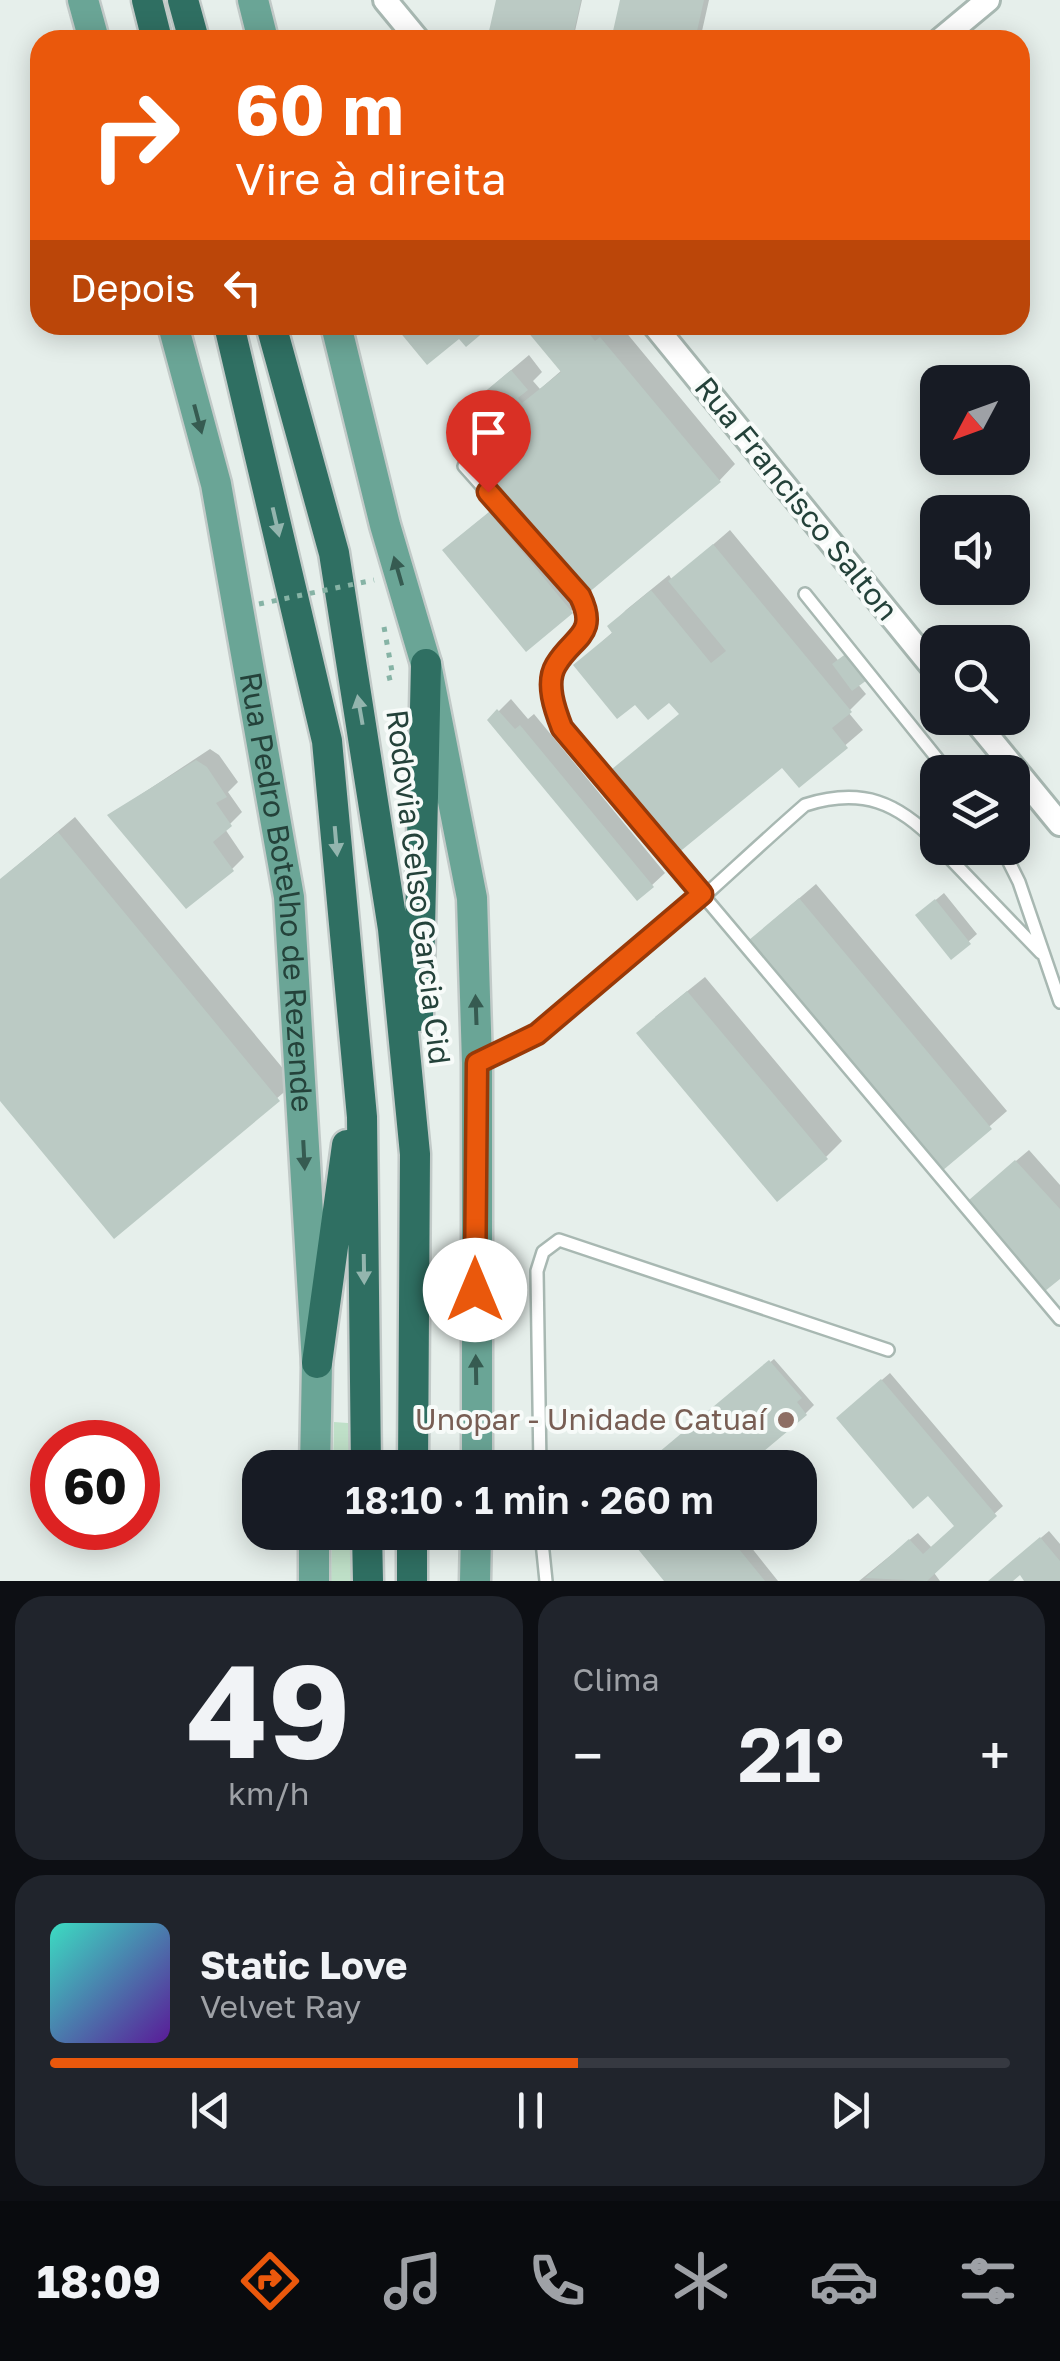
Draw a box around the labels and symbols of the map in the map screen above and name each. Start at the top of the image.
north arrow [920,365,1030,475]
street label: Rua Francisco Salton [688,369,906,627]
pin [446,390,531,493]
one-way arrow [191,404,207,435]
one-way arrow [269,507,284,538]
one-way arrow [390,555,405,585]
street label: Rua Pedro Botelho de Rezende [233,669,321,1113]
one-way arrow [352,694,367,725]
street label: Rodovia Celso Garcia Cid [379,707,459,1066]
one-way arrow [328,825,344,857]
one-way arrow [467,994,483,1026]
one-way arrow [297,1139,313,1171]
position arrow [423,1238,527,1342]
one-way arrow [356,1254,372,1286]
one-way arrow [468,1354,484,1386]
place label: Unopar - Unidade Catuaí [415,1401,768,1437]
marker: Unopar - Unidade Catuaí [775,1409,797,1431]
speed limit sign: 60 [30,1420,160,1550]

